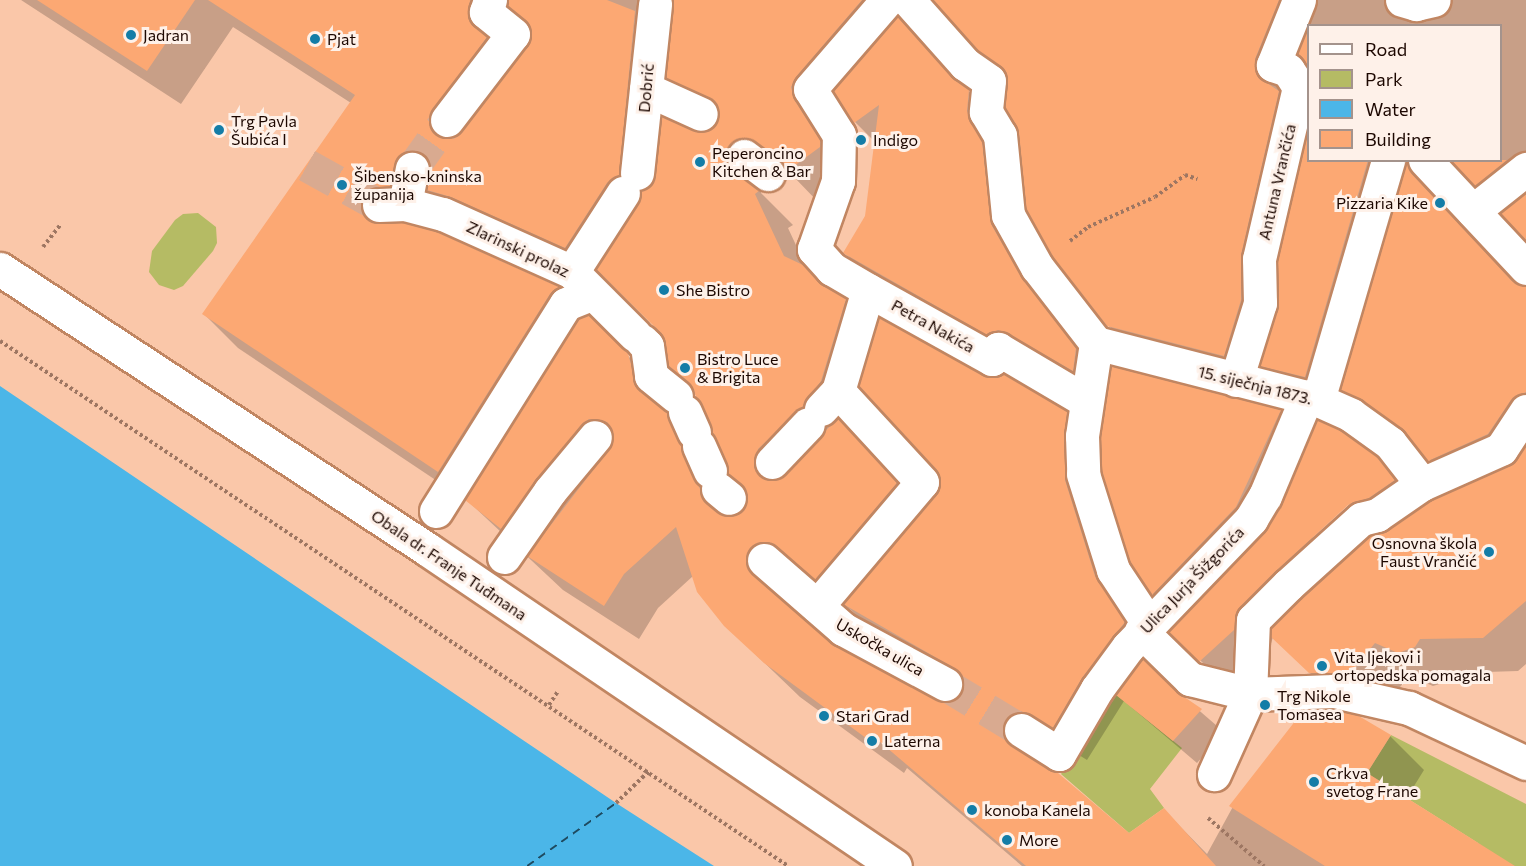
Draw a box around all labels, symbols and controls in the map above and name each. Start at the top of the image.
legend [1307,24,1502,162]
place label: Jadran [143,25,189,45]
marker: Jadran [124,28,138,42]
place label: Pjat [327,29,356,49]
marker: Pjat [308,32,322,46]
text: Road [1365,38,1407,60]
street label: Dobrić [634,63,658,113]
text: Park [1365,68,1403,90]
text: Water [1365,98,1416,120]
place label: Trg Pavla Šubića I [231,111,297,149]
street label: Antuna Vrančića [1254,122,1300,242]
marker: Trg Pavla Šubića I [212,123,226,137]
text: Building [1365,128,1431,150]
place label: Indigo [873,130,918,150]
marker: Indigo [854,133,868,147]
place label: Peperoncino Kitchen & Bar [712,143,811,181]
marker: Peperoncino Kitchen & Bar [693,155,707,169]
place label: Šibensko-kninska županija [354,166,482,204]
marker: Šibensko-kninska županija [335,178,349,192]
place label: Pizzaria Kike [1336,193,1428,213]
marker: Pizzaria Kike [1433,196,1447,210]
street label: Zlarinski prolaz [463,217,573,281]
place label: She Bistro [676,280,750,300]
marker: She Bistro [657,283,671,297]
street label: Petra Nakića [888,295,978,357]
place label: Bistro Luce & Brigita [697,349,778,387]
marker: Bistro Luce & Brigita [678,361,692,375]
street label: 15. siječnja 1873. [1196,362,1314,408]
street label: Obala dr. Franje Tuđmana [368,506,530,624]
street label: Ulica Jurja Šižgorića [1136,523,1248,637]
place label: Osnovna škola Faust Vrančić [1372,533,1477,571]
marker: Osnovna škola Faust Vrančić [1482,545,1496,559]
street label: Uskočka ulica [833,614,927,680]
place label: Vita ljekovi i ortopedska pomagala [1334,647,1491,685]
marker: Vita ljekovi i ortopedska pomagala [1315,659,1329,673]
place label: Trg Nikole Tomasea [1277,686,1351,724]
marker: Trg Nikole Tomasea [1258,698,1272,712]
place label: Stari Grad [836,706,909,726]
marker: Stari Grad [817,709,831,723]
place label: Laterna [884,731,940,751]
marker: Laterna [865,734,879,748]
place label: Crkva svetog Frane [1326,763,1418,801]
marker: Crkva svetog Frane [1307,775,1321,789]
place label: konoba Kanela [984,800,1091,820]
marker: konoba Kanela [965,803,979,817]
place label: More [1019,830,1058,850]
marker: More [1000,833,1014,847]

